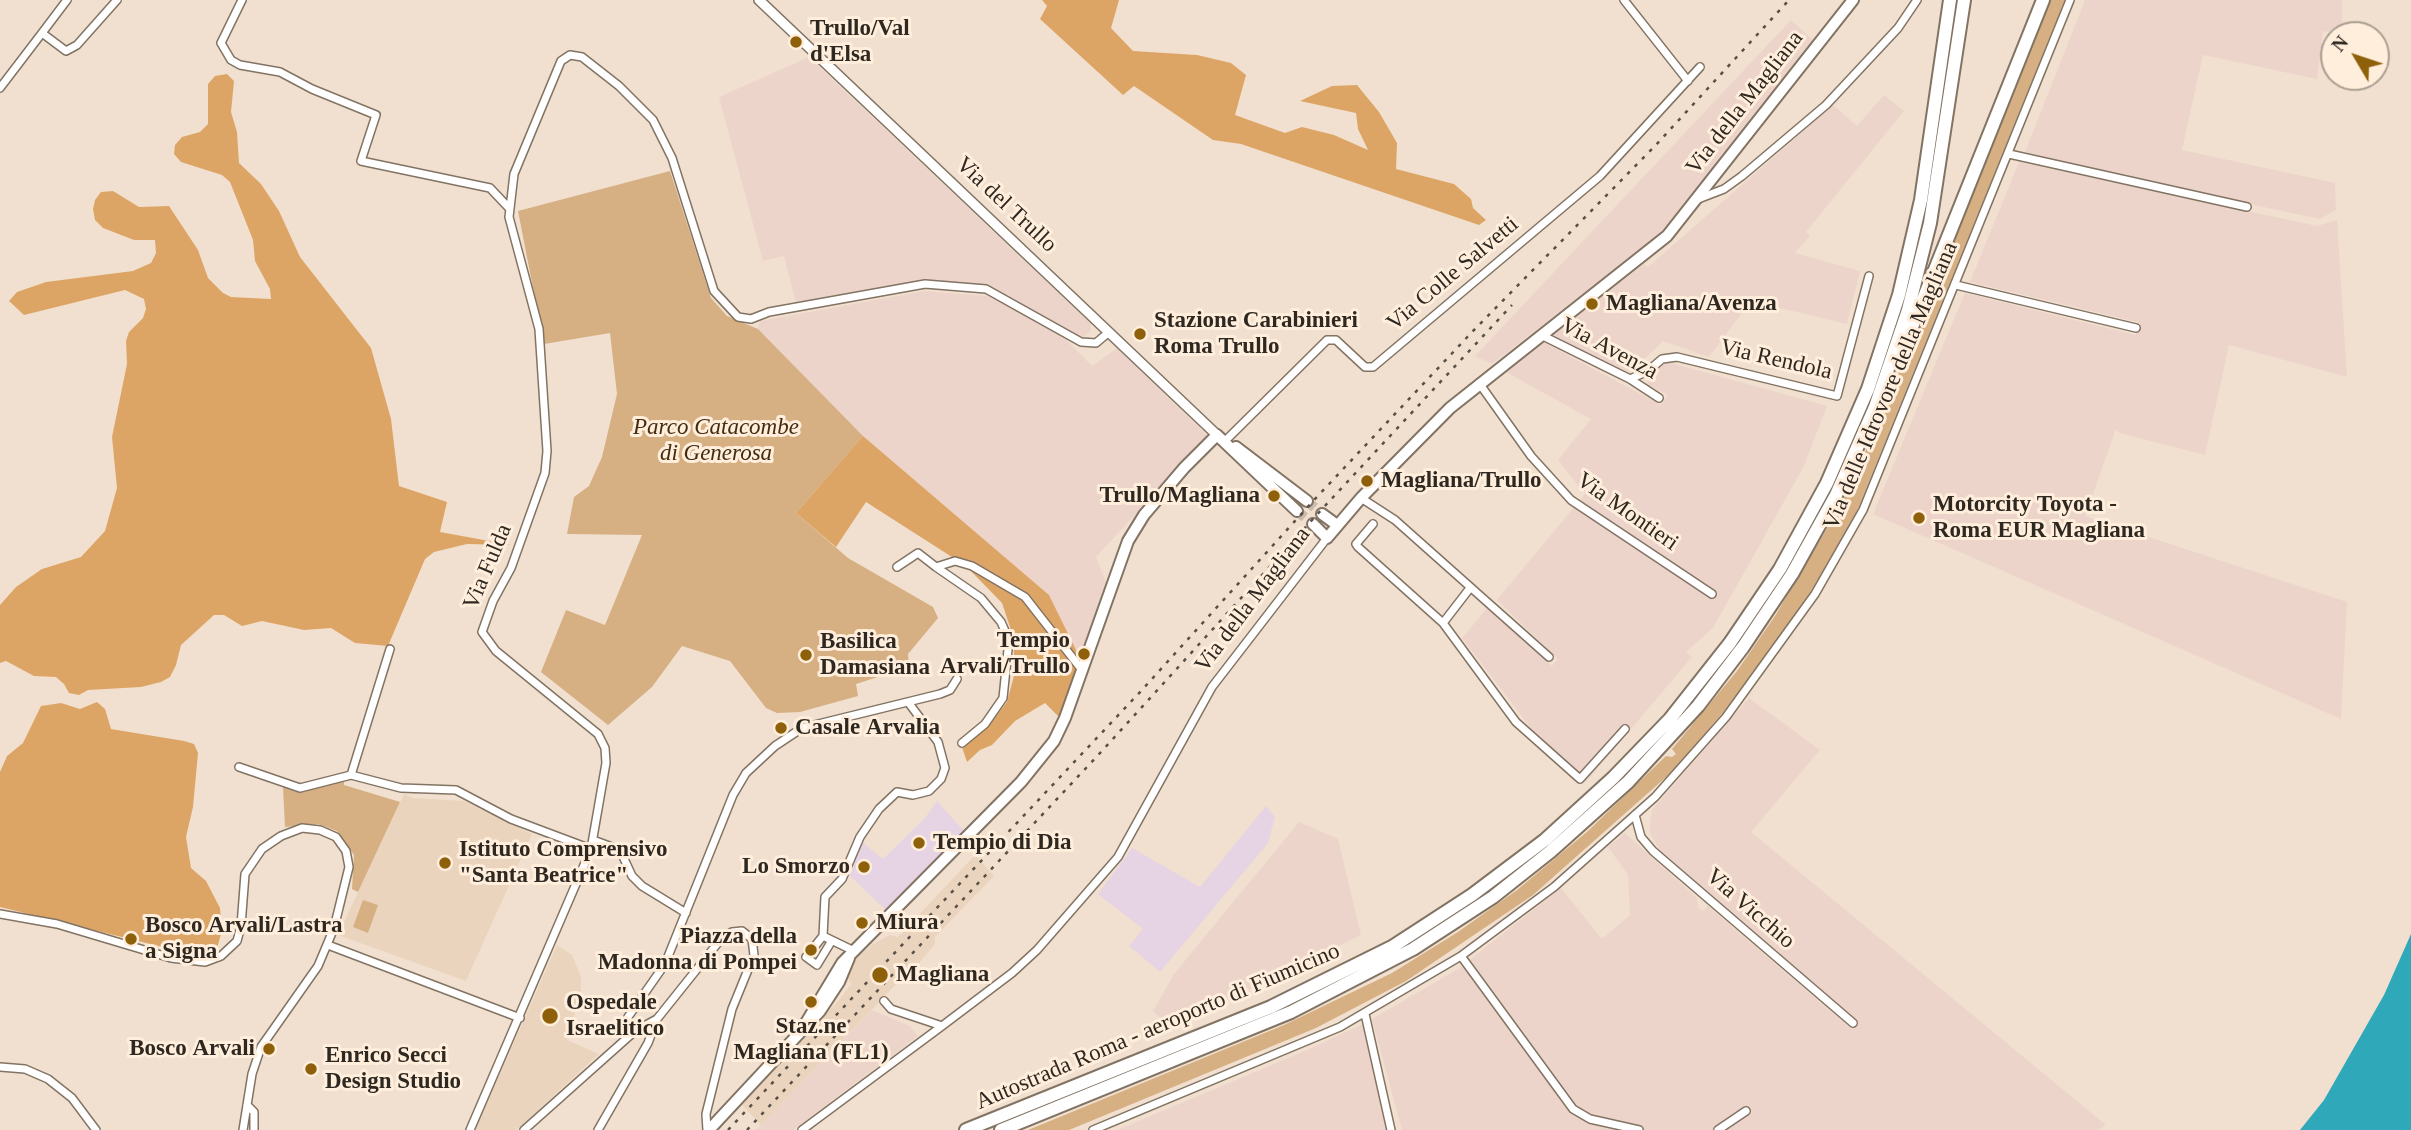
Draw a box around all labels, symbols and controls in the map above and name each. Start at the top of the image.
place label: Trullo/Val d'Elsa [810,15,910,69]
north arrow [2320,21,2390,91]
street label: Via della Magliana [1680,26,1810,180]
text: N [2327,32,2352,56]
marker: Trullo/Val d'Elsa [788,34,804,50]
street label: Via del Trullo [950,151,1062,259]
street label: Via Colle Salvetti [1382,211,1524,337]
street label: Via delle Idrovore della Magliana [1818,238,1964,534]
place label: Magliana/Avenza [1606,290,1777,318]
marker: Magliana/Avenza [1584,296,1600,312]
place label: Stazione Carabinieri Roma Trullo [1154,307,1358,361]
street label: Via Avenza [1556,312,1662,386]
marker: Stazione Carabinieri Roma Trullo [1132,326,1148,342]
street label: Via Rendola [1717,334,1835,386]
park label: Parco Catacombe di Generosa [633,414,799,468]
place label: Magliana/Trullo [1381,467,1542,495]
street label: Via Montieri [1571,467,1683,557]
marker: Magliana/Trullo [1359,473,1375,489]
place label: Trullo/Magliana [1099,482,1260,510]
marker: Trullo/Magliana [1266,488,1282,504]
place label: Motorcity Toyota - Roma EUR Magliana [1933,491,2145,545]
marker: Motorcity Toyota - Roma EUR Magliana [1911,510,1927,526]
street label: Via Fulda [458,520,518,614]
street label: Via della Magliana [1189,522,1317,678]
place label: Tempio Arvali/Trullo [940,627,1070,681]
place label: Basilica Damasiana [820,628,930,682]
marker: Tempio Arvali/Trullo [1076,646,1092,662]
marker: Basilica Damasiana [798,647,814,663]
place label: Casale Arvalia [795,714,940,742]
marker: Casale Arvalia [773,720,789,736]
place label: Tempio di Dia [933,829,1071,857]
marker: Tempio di Dia [911,835,927,851]
place label: Istituto Comprensivo "Santa Beatrice" [459,836,668,890]
place label: Lo Smorzo [742,853,850,881]
marker: Istituto Comprensivo "Santa Beatrice" [437,855,453,871]
marker: Lo Smorzo [856,859,872,875]
street label: Via Vicchio [1700,863,1800,955]
place label: Miura [876,909,939,937]
place label: Bosco Arvali/Lastra a Signa [145,912,342,966]
marker: Miura [854,915,870,931]
place label: Piazza della Madonna di Pompei [598,923,797,977]
marker: Bosco Arvali/Lastra a Signa [123,931,139,947]
street label: Autostrada Roma - aeroporto di Fiumicino [972,938,1344,1116]
marker: Piazza della Madonna di Pompei [803,942,819,958]
place label: Magliana [896,961,989,989]
marker: Magliana [870,965,890,985]
place label: Ospedale Israelitico [566,989,664,1043]
marker: Staz.ne Magliana (FL1) [803,994,819,1010]
marker: Ospedale Israelitico [540,1006,560,1026]
place label: Staz.ne Magliana (FL1) [733,1013,889,1067]
place label: Bosco Arvali [129,1035,255,1063]
marker: Bosco Arvali [261,1041,277,1057]
place label: Enrico Secci Design Studio [325,1042,461,1096]
marker: Enrico Secci Design Studio [303,1061,319,1077]

